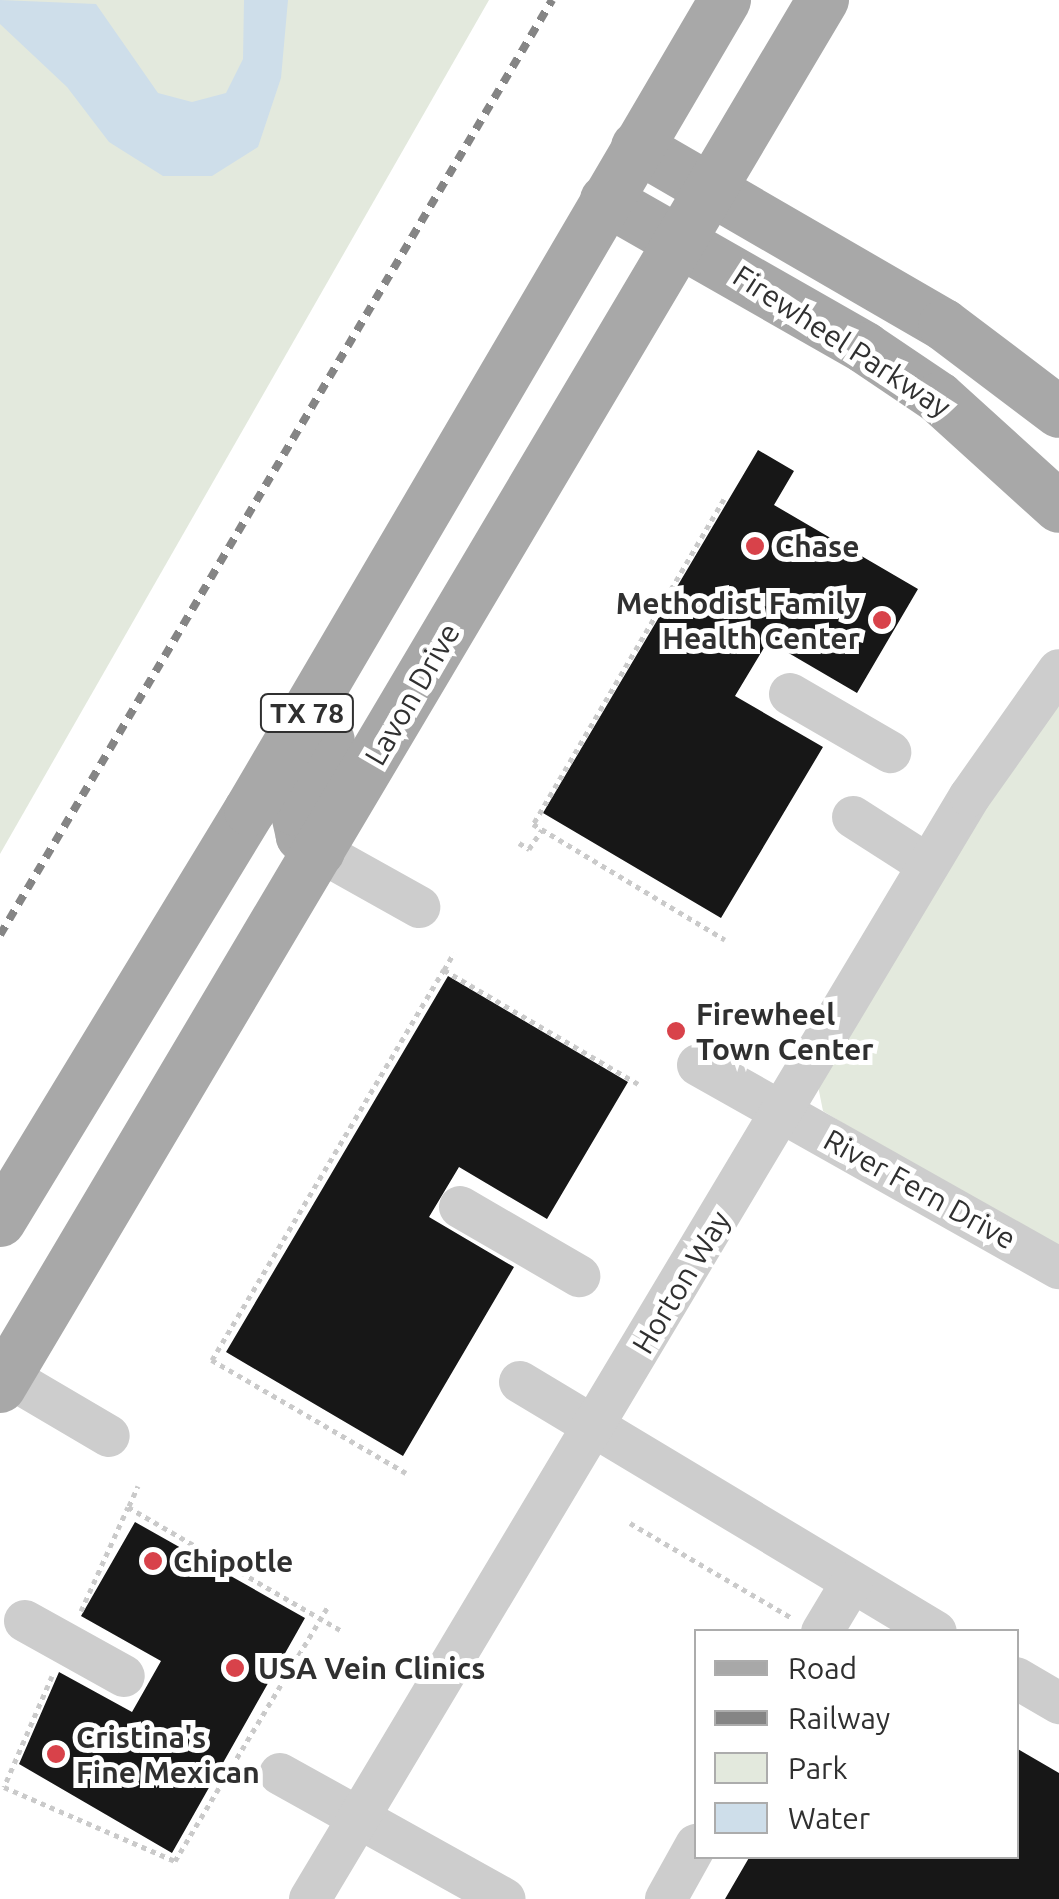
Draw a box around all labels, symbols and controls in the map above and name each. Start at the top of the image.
street label: Firewheel Parkway [727,257,957,425]
place label: Chase [775,528,859,564]
marker: Chase [744,535,766,557]
place label: Methodist Family Health Center [616,585,860,656]
marker: Methodist Family Health Center [869,607,895,633]
street label: Lavon Drive [357,617,467,771]
road number: TX 78 [260,690,354,736]
place label: Firewheel Town Center [696,996,874,1066]
marker: Firewheel Town Center [665,1020,687,1042]
street label: River Fern Drive [818,1121,1022,1257]
street label: Horton Way [624,1204,738,1360]
place label: Chipotle [173,1543,293,1579]
marker: Chipotle [142,1550,164,1572]
legend [694,1629,1019,1859]
place label: USA Vein Clinics [258,1650,485,1686]
text: Road [788,1651,857,1685]
marker: USA Vein Clinics [222,1655,248,1681]
text: Railway [788,1701,890,1735]
place label: Cristina's Fine Mexican [76,1719,260,1790]
marker: Cristina's Fine Mexican [45,1743,67,1765]
text: Park [788,1751,848,1785]
text: Water [788,1801,870,1835]

